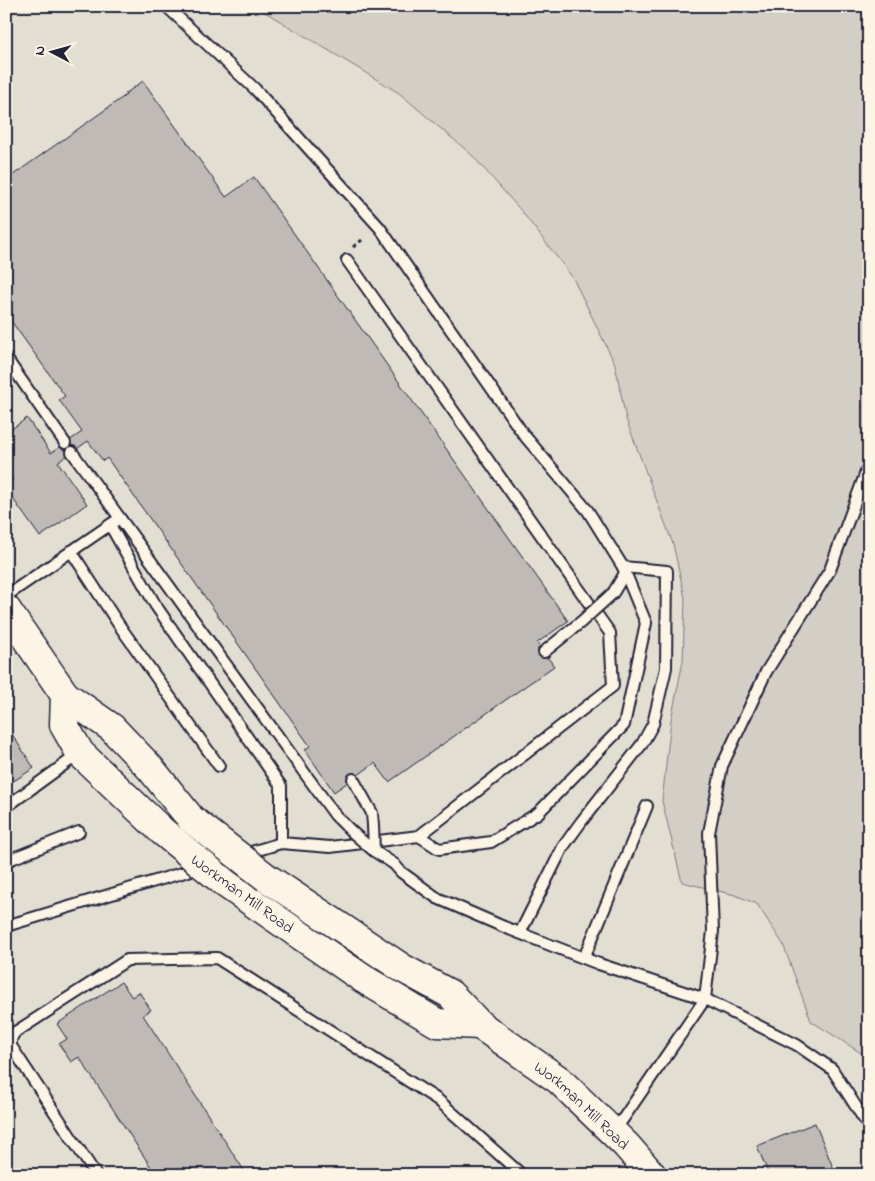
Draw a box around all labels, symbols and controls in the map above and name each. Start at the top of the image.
north arrow [28,28,78,78]
text: N [30,45,51,57]
street label: Workman Mill Road [185,849,298,940]
street label: Workman Mill Road [528,1056,634,1156]

